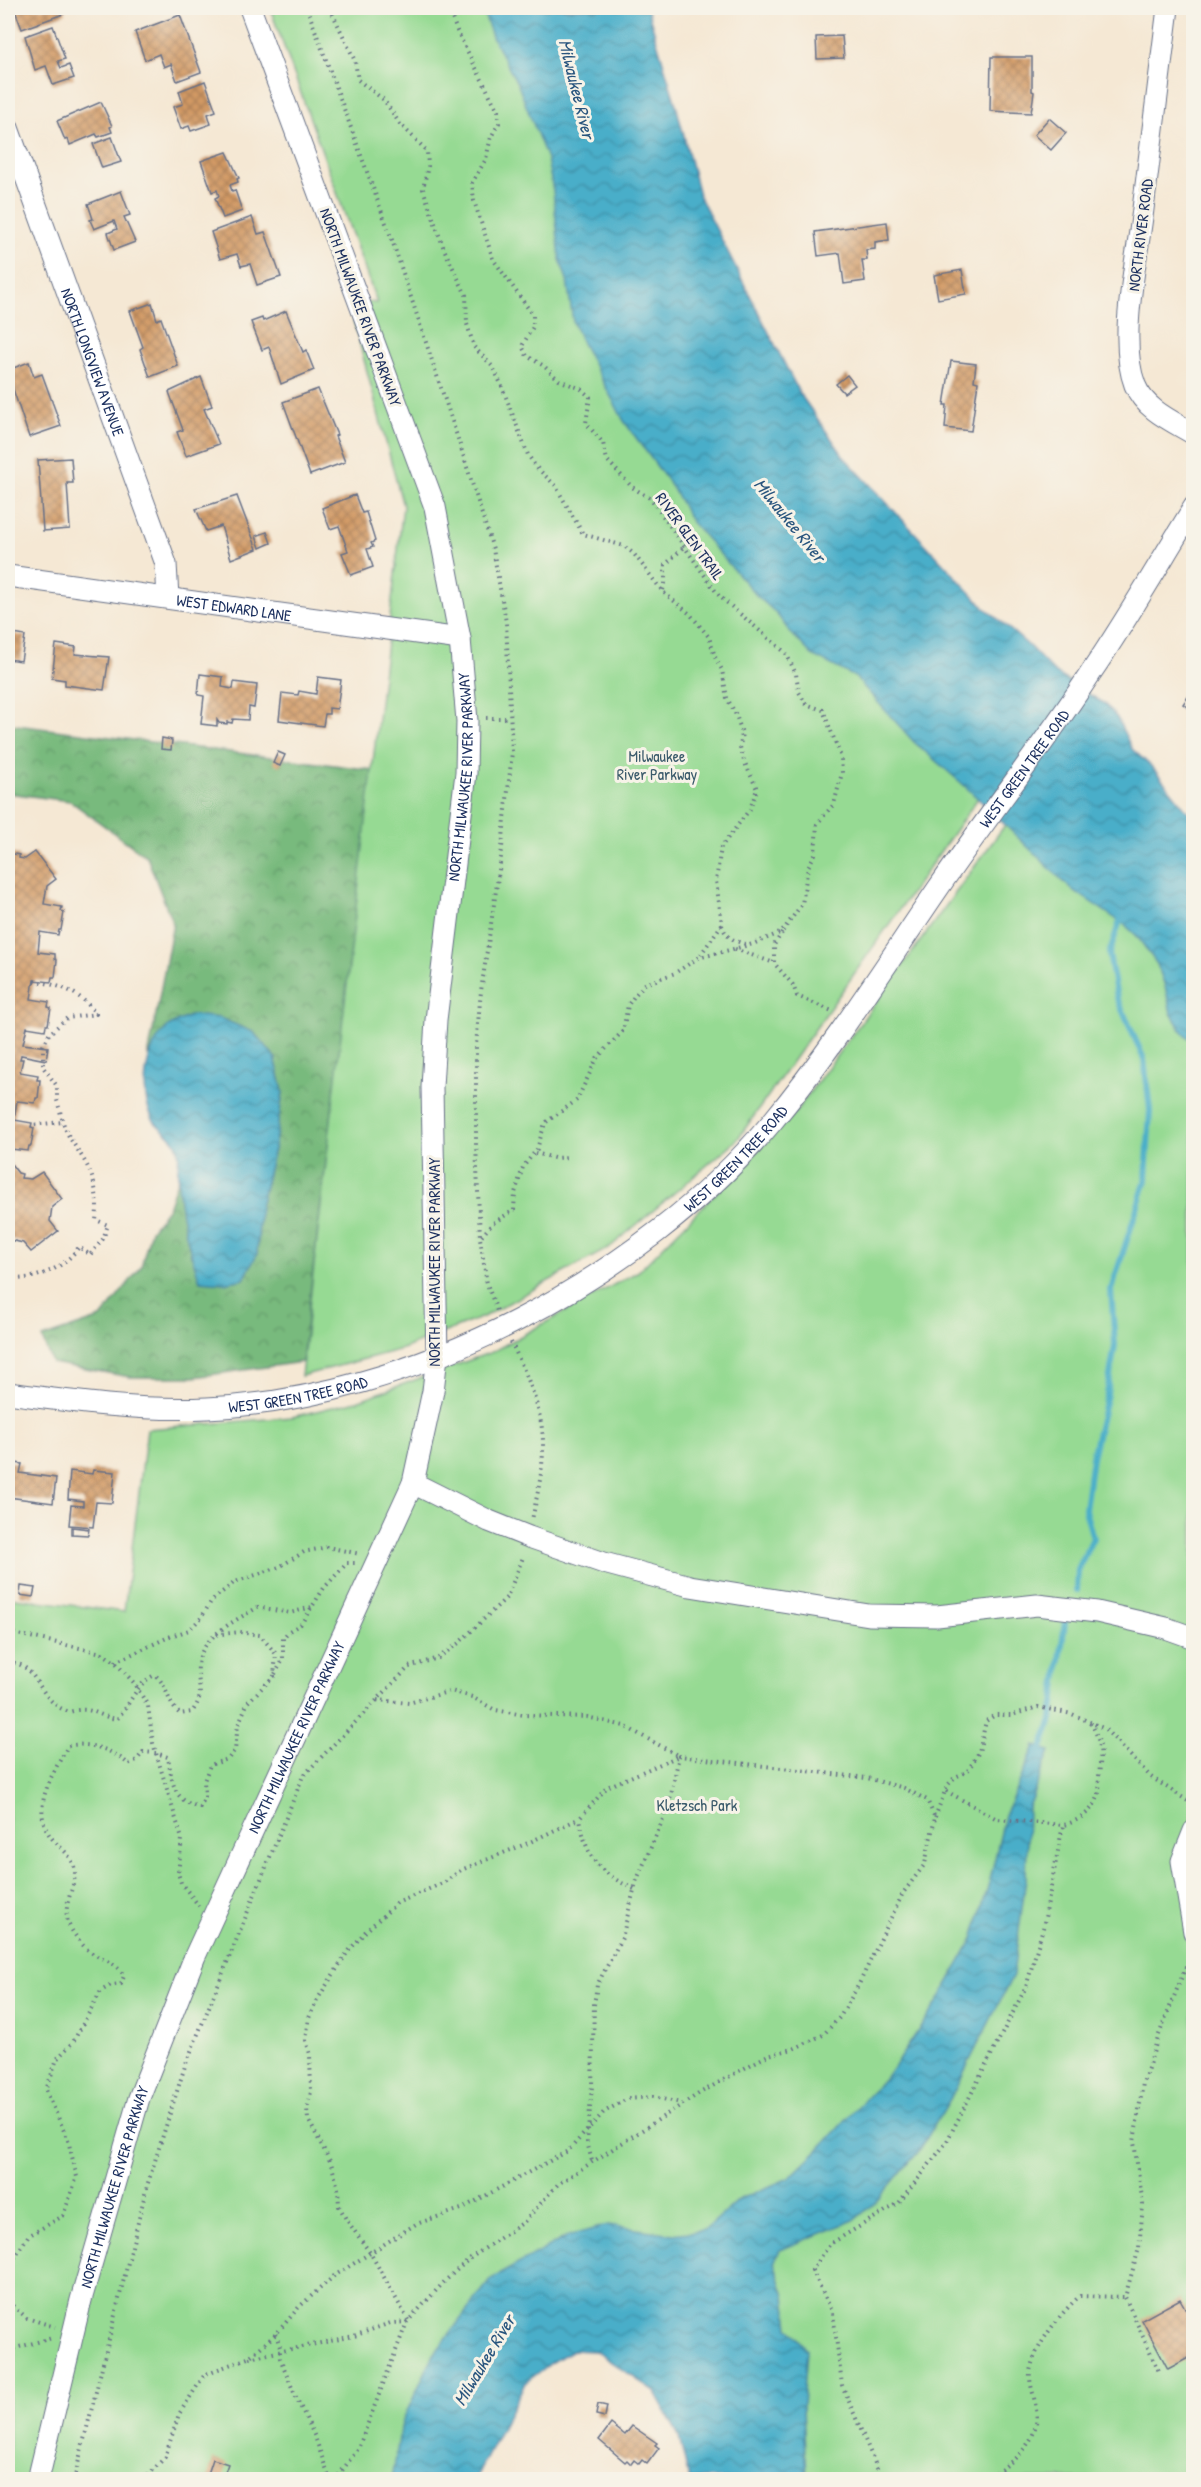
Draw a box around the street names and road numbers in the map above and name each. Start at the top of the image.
street label: NORTH RIVER ROAD [1122,177,1158,292]
street label: NORTH MILWAUKEE RIVER PARKWAY [315,205,407,409]
street label: NORTH LONGVIEW AVENUE [56,285,130,439]
street label: RIVER GLEN TRAIL [651,488,729,584]
street label: WEST EDWARD LANE [175,589,293,626]
street label: NORTH MILWAUKEE RIVER PARKWAY [442,672,478,882]
street label: WEST GREEN TREE ROAD [974,704,1074,832]
street label: WEST GREEN TREE ROAD [679,1100,793,1217]
street label: NORTH MILWAUKEE RIVER PARKWAY [423,1157,445,1367]
street label: WEST GREEN TREE ROAD [228,1370,370,1418]
street label: NORTH MILWAUKEE RIVER PARKWAY [242,1637,350,1837]
street label: NORTH MILWAUKEE RIVER PARKWAY [74,2082,154,2290]

